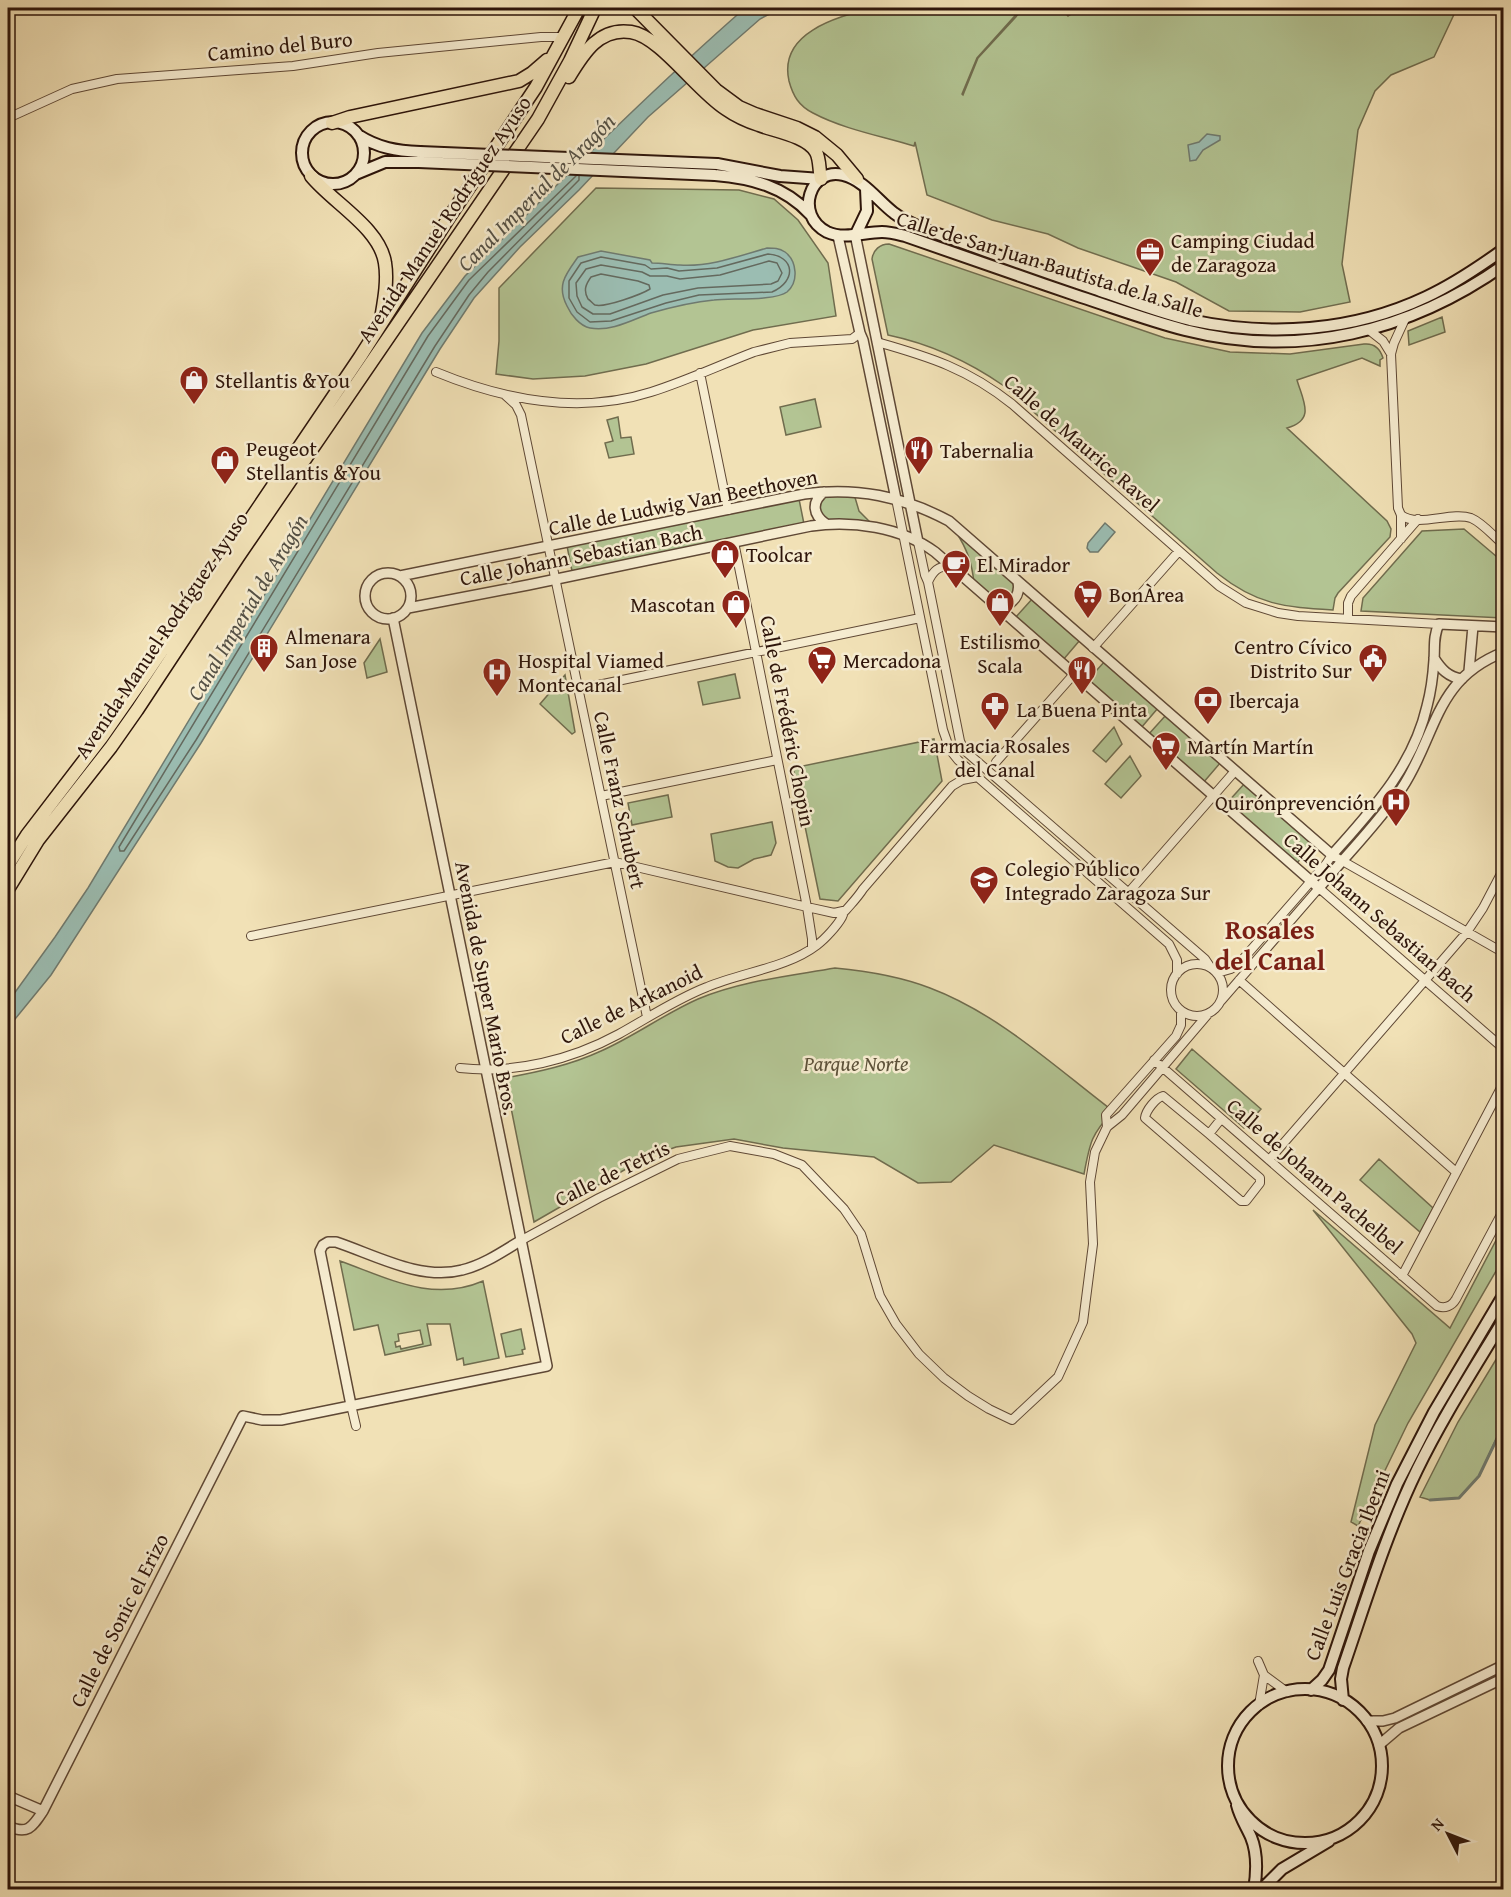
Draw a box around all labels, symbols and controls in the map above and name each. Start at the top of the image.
street label: Camino del Buro [206,23,354,69]
street label: Avenida Manuel Rodríguez Ayuso [349,89,539,349]
water label: Canal Imperial de Aragón [450,106,622,278]
street label: Calle de San Juan Bautista de la Salle [893,203,1207,325]
place label: Camping Ciudad de Zaragoza [1171,225,1315,280]
office icon: Camping Ciudad de Zaragoza [1134,236,1166,278]
shop icon: Stellantis &You [178,364,210,406]
place label: Stellantis &You [215,365,351,396]
street label: Calle de Maurice Ravel [997,367,1167,520]
place label: Peugeot Stellantis &You [246,433,382,488]
restaurant icon: Tabernalia [903,434,935,476]
place label: Tabernalia [940,435,1034,466]
shop icon: Peugeot Stellantis &You [209,444,241,486]
street label: Calle de Ludwig Van Beethoven [546,461,820,543]
street label: Avenida Manuel Rodríguez Ayuso [66,505,256,765]
water label: Canal Imperial de Aragón [179,508,315,706]
street label: Calle Johann Sebastian Bach [457,516,705,594]
shop icon: Toolcar [709,538,741,580]
place label: Toolcar [746,539,813,570]
cafe icon: El Mirador [940,548,972,590]
place label: El Mirador [977,549,1071,580]
supermarket icon: BonÀrea [1072,578,1104,620]
place label: BonÀrea [1109,579,1184,610]
shop icon: Estilismo Scala [984,586,1016,628]
shop icon: Mascotan [720,588,752,630]
place label: Mascotan [630,589,715,620]
street label: Calle de Frédéric Chopin [752,613,824,829]
place label: Almenara San Jose [285,621,371,676]
place label: Estilismo Scala [960,626,1040,681]
place label: Centro Cívico Distrito Sur [1234,631,1352,686]
building icon: Almenara San Jose [248,632,280,674]
public building icon: Centro Cívico Distrito Sur [1357,642,1389,684]
supermarket icon: Mercadona [806,644,838,686]
place label: Hospital Viamed Montecanal [518,645,665,700]
place label: Mercadona [843,645,941,676]
restaurant icon: La Buena Pinta [1066,654,1098,696]
hospital icon: Hospital Viamed Montecanal [481,656,513,698]
bank icon: Ibercaja [1192,684,1224,726]
place label: Ibercaja [1229,685,1299,716]
pharmacy icon: Farmacia Rosales del Canal [979,690,1011,732]
place label: La Buena Pinta [1017,694,1147,725]
street label: Calle Franz Schubert [586,708,654,892]
place label: Farmacia Rosales del Canal [920,730,1070,785]
supermarket icon: Martín Martín [1150,730,1182,772]
place label: Martín Martín [1187,731,1314,762]
hospital icon: Quirónprevención [1380,786,1412,828]
place label: Quirónprevención [1215,787,1375,818]
street label: Calle Johann Sebastian Bach [1277,824,1483,1010]
place label: Colegio Público Integrado Zaragoza Sur [1005,853,1211,908]
street label: Avenida de Super Mario Bros. [447,858,527,1118]
school or university icon: Colegio Público Integrado Zaragoza Sur [968,864,1000,906]
district label: Rosales del Canal [1215,909,1325,980]
street label: Calle de Arkanoid [555,956,708,1052]
park label: Parque Norte [802,1048,909,1079]
street label: Calle de Johann Pachelbel [1220,1091,1410,1262]
street label: Calle de Tetris [549,1132,675,1214]
street label: Calle Luis Gracia Iberni [1296,1465,1398,1665]
street label: Calle de Sonic el Erizo [62,1528,176,1712]
north arrow [1418,1804,1478,1864]
text: N [1424,1812,1450,1836]

